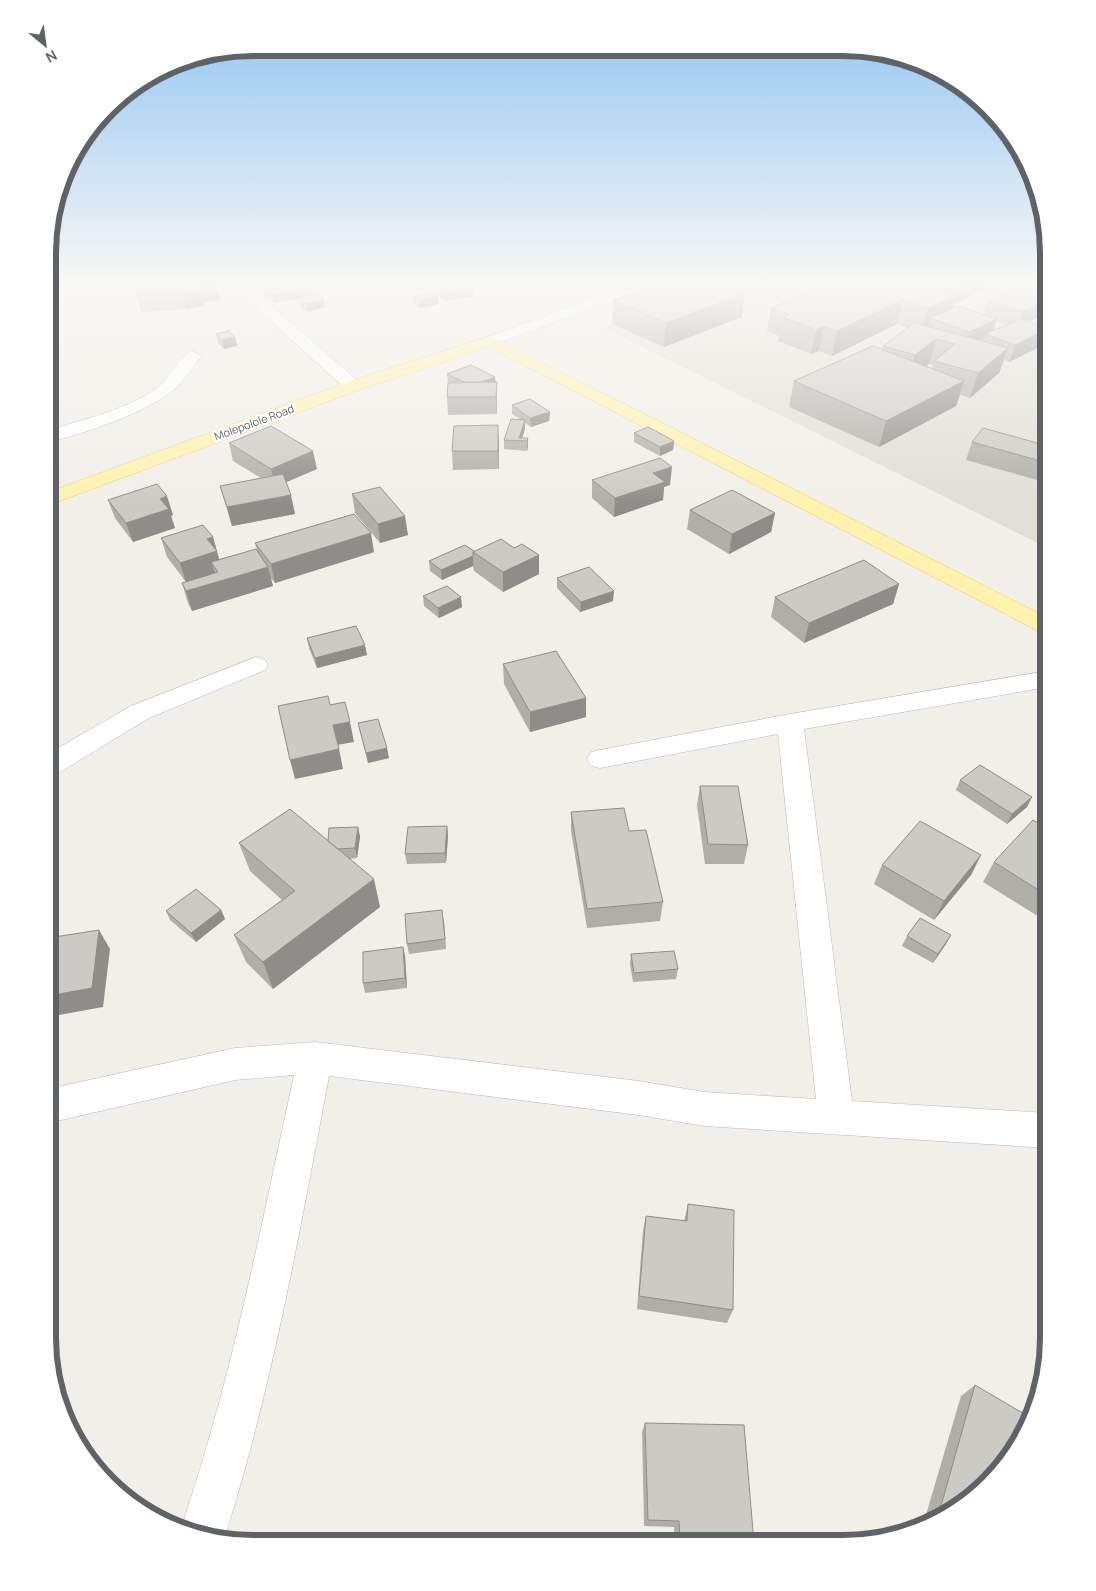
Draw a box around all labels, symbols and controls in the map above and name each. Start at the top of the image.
north arrow [20,20,70,70]
text: N [43,46,61,68]
street label: Molepolole Road [212,401,296,443]

